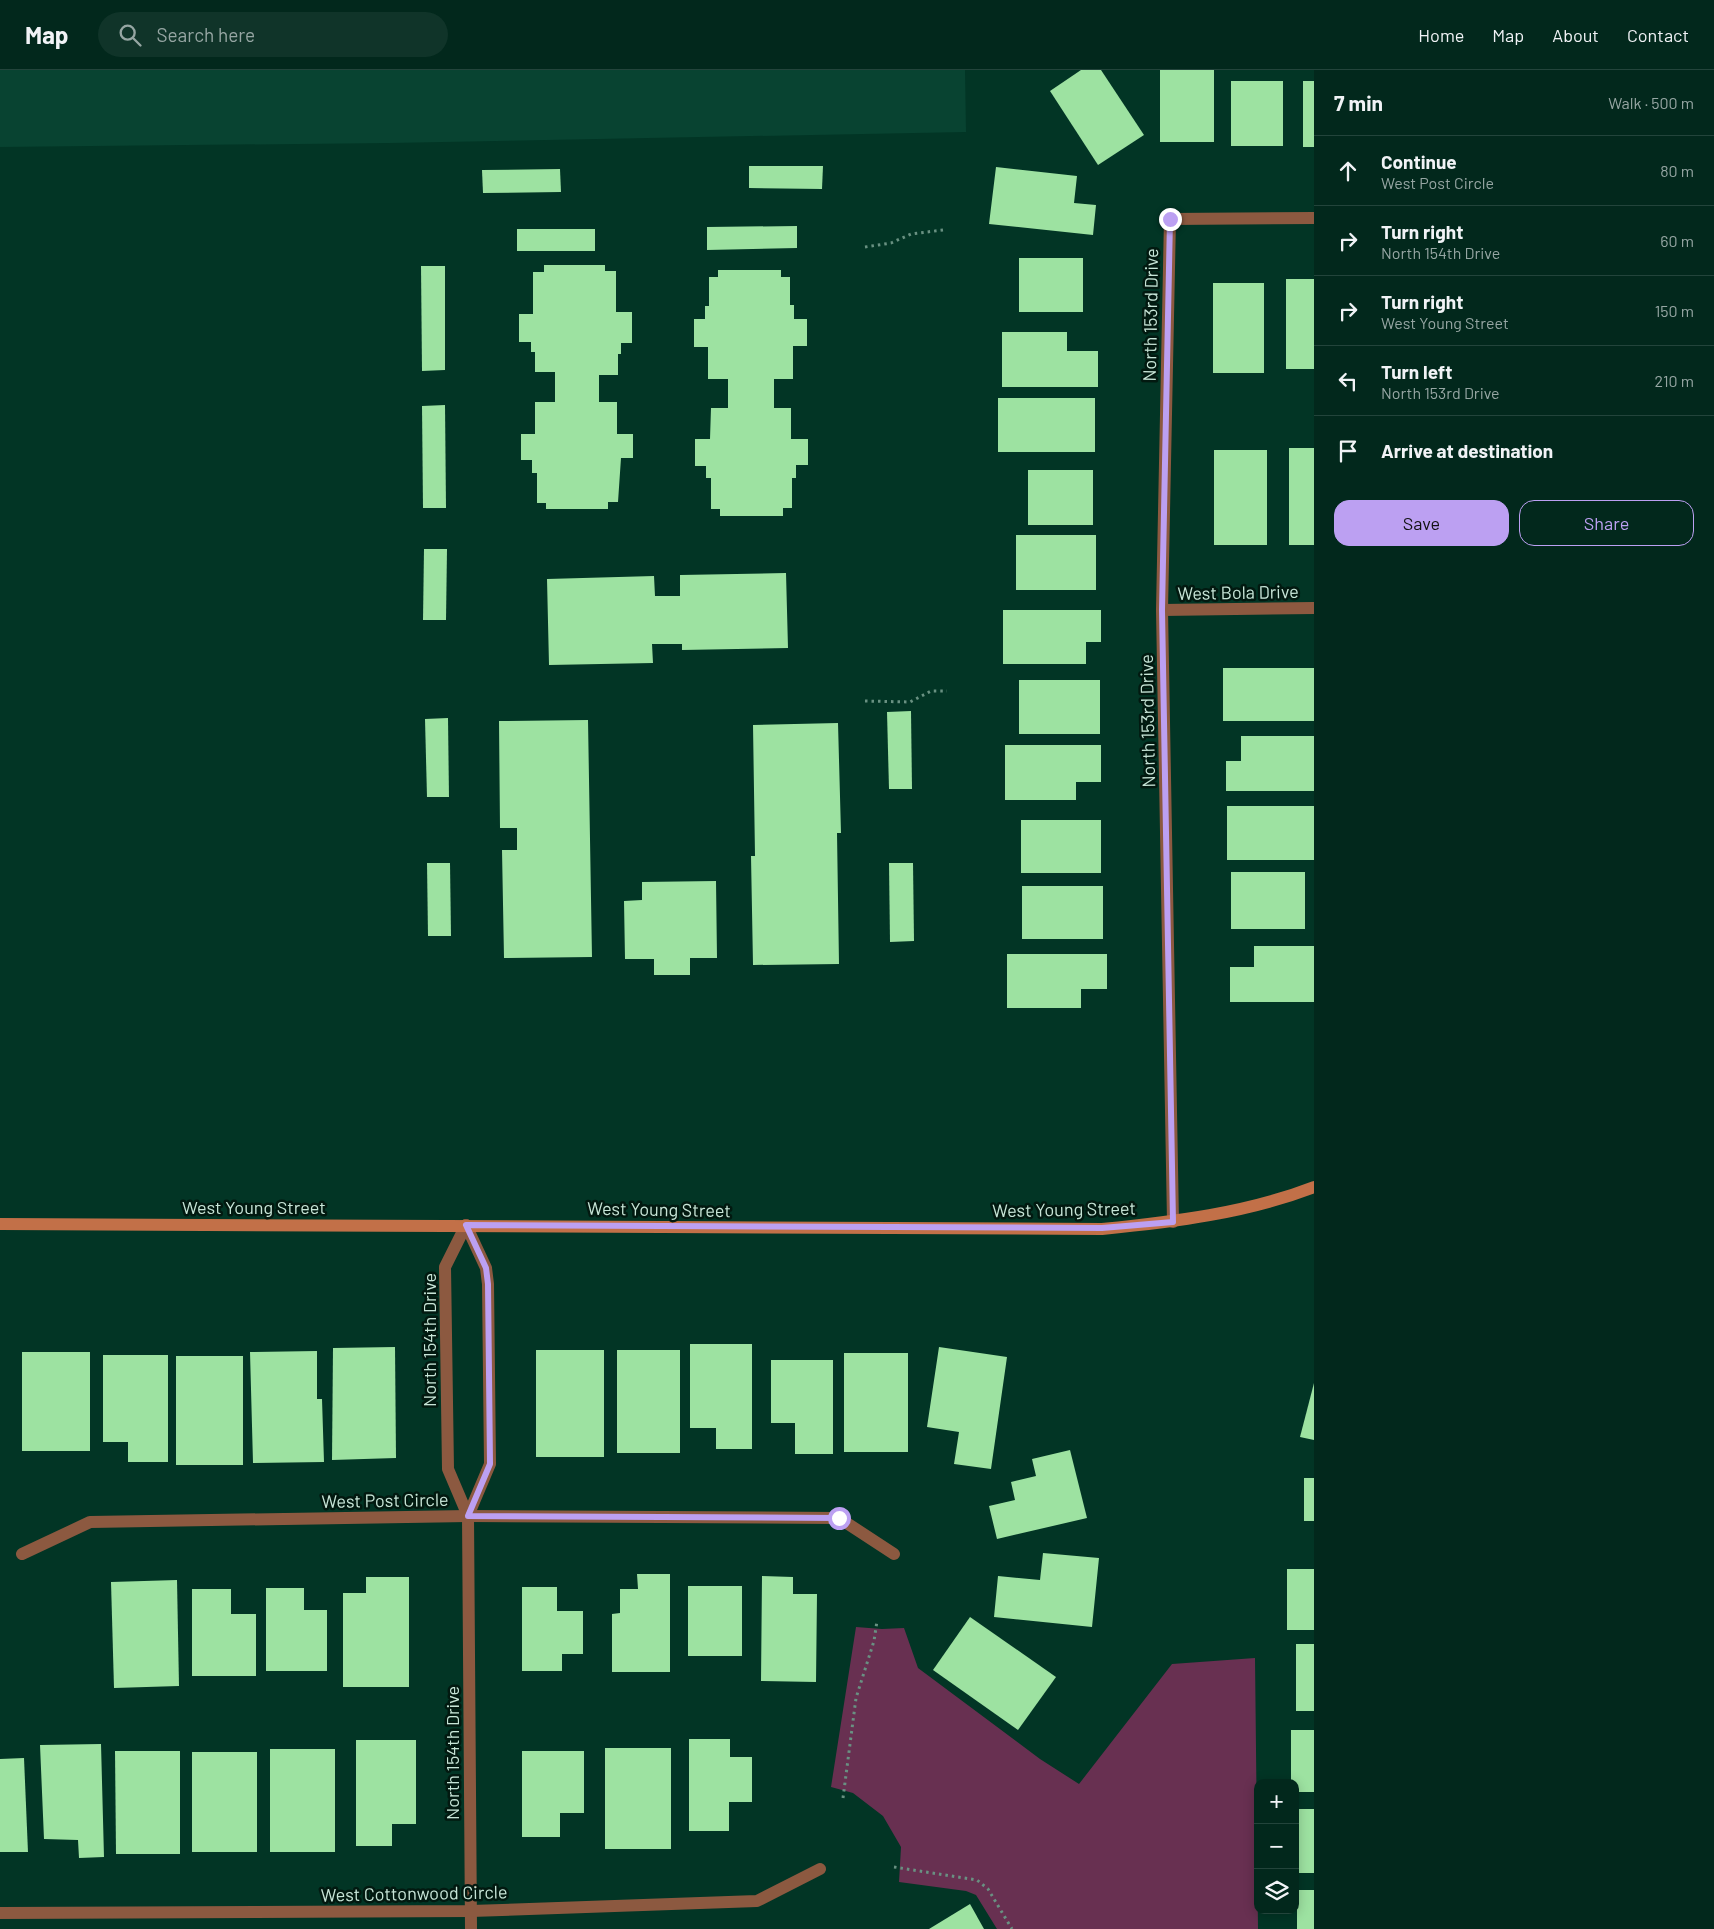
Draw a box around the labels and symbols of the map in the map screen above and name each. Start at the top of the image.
route end [1159,208,1182,231]
street label: North 153rd Drive [1138,248,1162,382]
street label: West Bola Drive [1177,580,1299,604]
street label: North 153rd Drive [1135,654,1159,788]
street label: West Young Street [182,1196,326,1218]
street label: West Young Street [587,1197,731,1221]
street label: West Young Street [992,1197,1136,1221]
street label: North 154th Drive [418,1273,440,1407]
street label: West Post Circle [321,1488,449,1512]
route start [828,1507,851,1530]
street label: North 154th Drive [441,1686,463,1820]
street label: West Cottonwood Circle [320,1880,508,1906]

